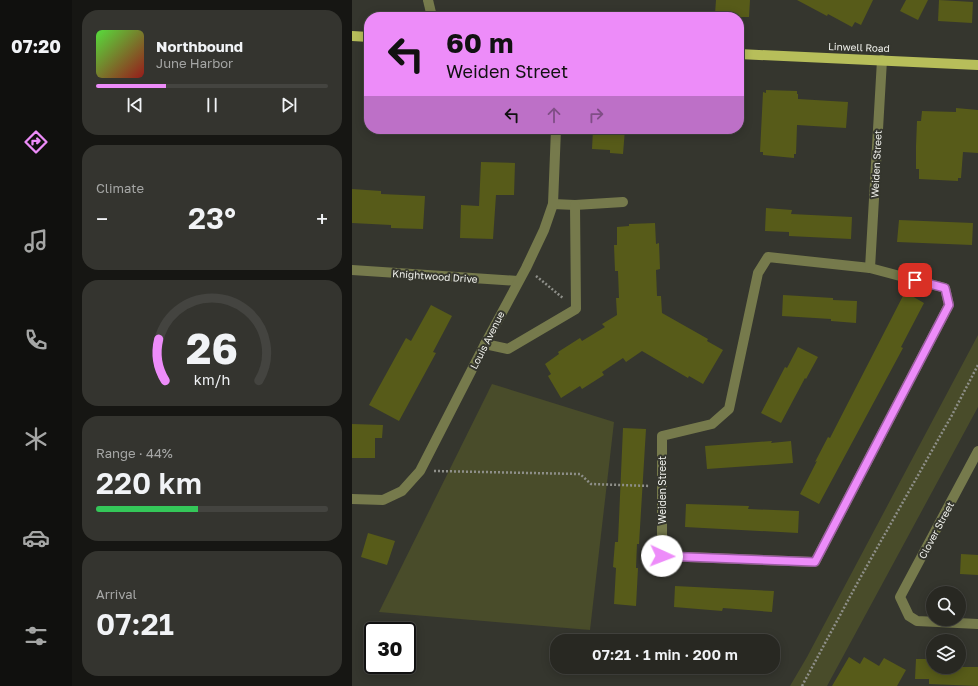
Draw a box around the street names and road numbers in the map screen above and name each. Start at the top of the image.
street label: Linwell Road [828,40,890,54]
street label: Weiden Street [868,130,884,198]
street label: Knightwood Drive [392,267,478,285]
street label: Louis Avenue [467,309,507,371]
street label: Weiden Street [656,456,668,524]
street label: Clover Street [916,499,956,561]

